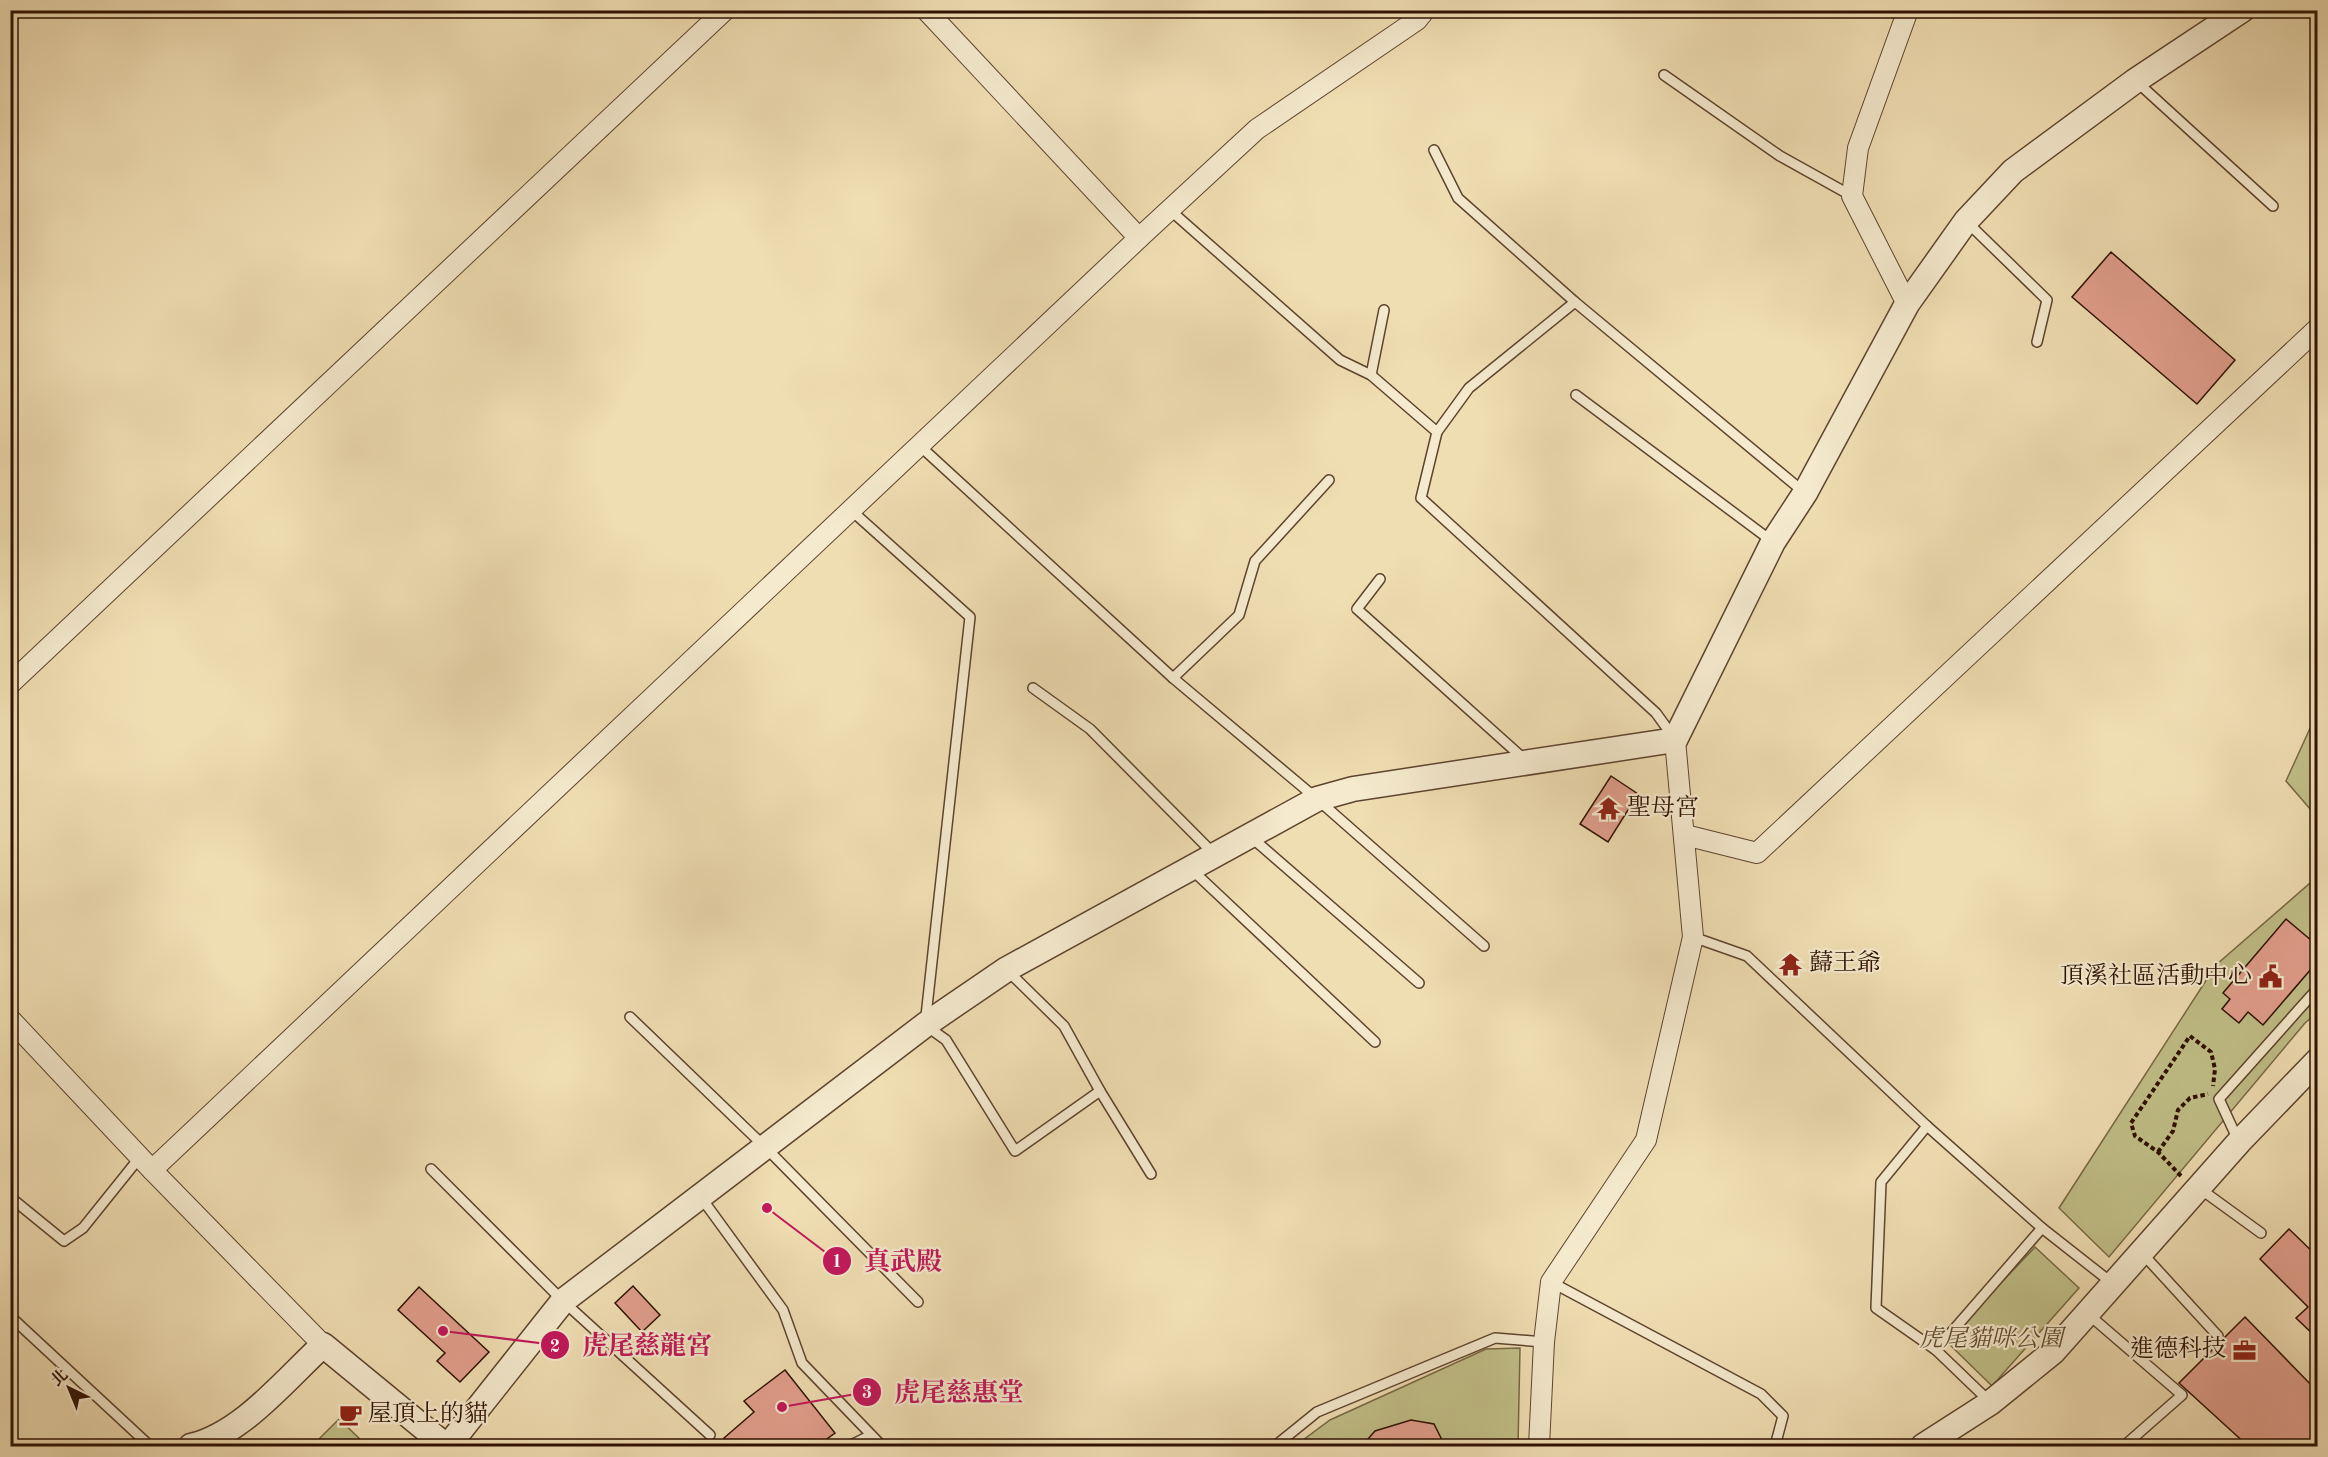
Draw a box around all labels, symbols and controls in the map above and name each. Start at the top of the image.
place label: 聖母宮 [1627,794,1699,821]
temple icon: 聖母宮 [1596,796,1622,822]
place label: 蘬王爺 [1809,949,1881,976]
temple icon: 蘬王爺 [1778,951,1804,977]
place label: 頂溪社區活動中心 [2060,962,2252,989]
public building icon: 頂溪社區活動中心 [2257,964,2283,990]
callout: 真武殿 [822,1239,954,1283]
text: 真武殿 [864,1247,942,1276]
text: 1 [832,1253,842,1271]
callout: 虎尾慈龍宮 [540,1323,724,1367]
park label: 虎尾貓咪公園 [1919,1325,2067,1352]
text: 虎尾慈龍宮 [582,1331,712,1360]
place label: 進德科技 [2130,1335,2226,1362]
office icon: 進德科技 [2231,1337,2257,1363]
text: 2 [550,1338,560,1356]
north arrow [39,1358,99,1418]
text: 北 [47,1366,71,1390]
callout: 虎尾慈惠堂 [852,1370,1036,1414]
text: 虎尾慈惠堂 [894,1378,1024,1407]
text: 3 [862,1384,872,1402]
place label: 屋頂上的貓 [368,1400,488,1427]
cafe icon: 屋頂上的貓 [337,1402,363,1428]

